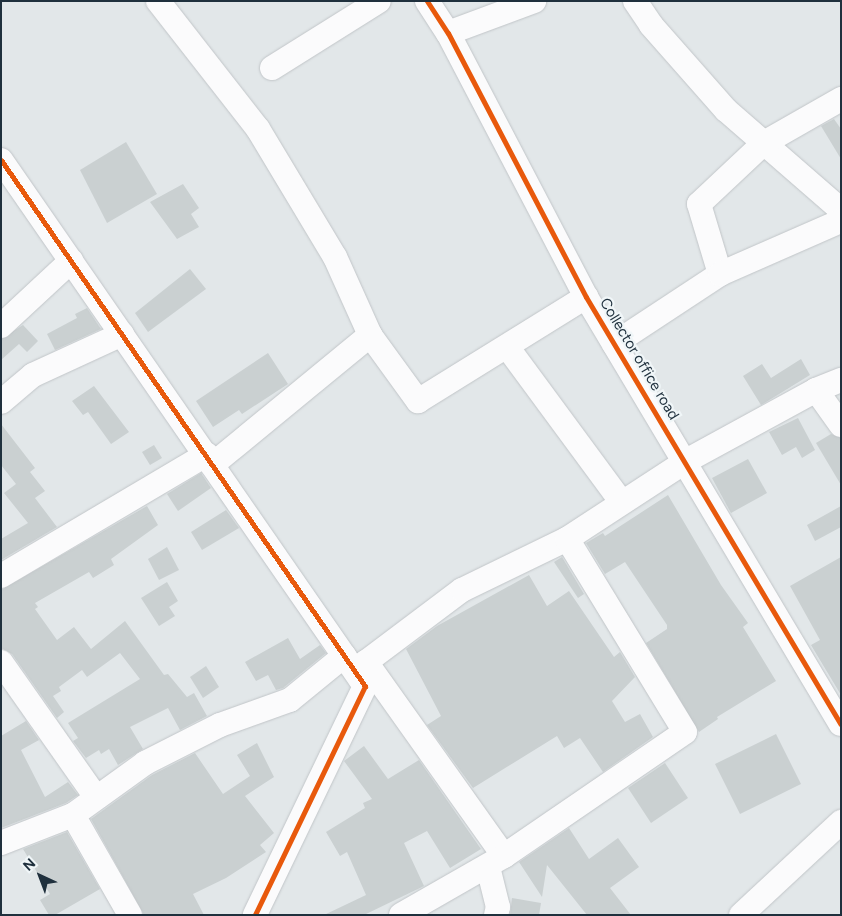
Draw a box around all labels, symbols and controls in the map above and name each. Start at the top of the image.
street label: Collector office road [595,295,683,423]
north arrow [15,851,65,901]
text: N [20,855,39,875]

